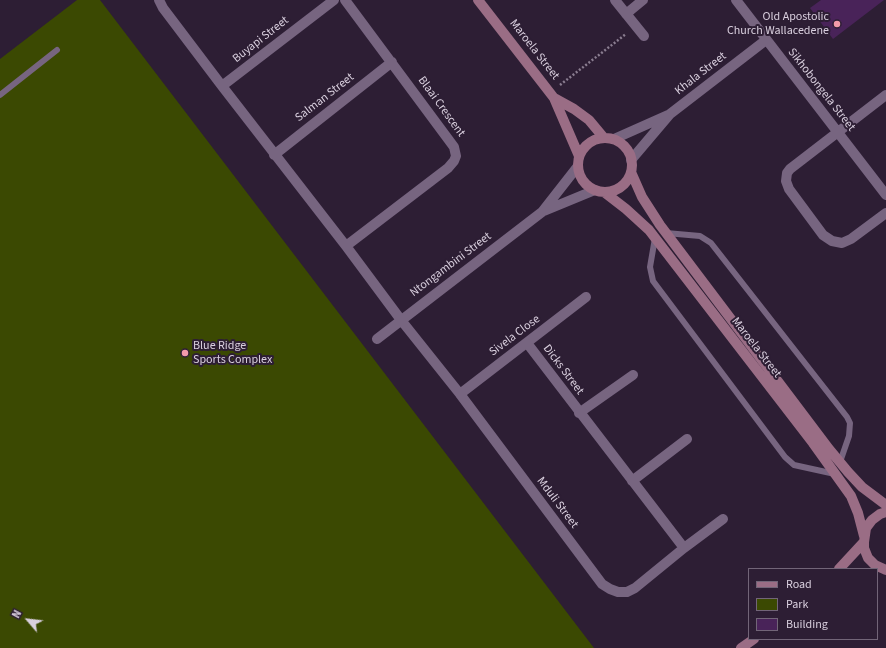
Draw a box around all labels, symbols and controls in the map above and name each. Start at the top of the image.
place label: Old Apostolic Church Wallacedene [727,10,829,38]
street label: Buyapi Street [230,14,292,66]
street label: Maroela Street [506,17,562,83]
marker: Old Apostolic Church Wallacedene [832,19,842,29]
street label: Sikhobongela Street [784,46,858,134]
street label: Khala Street [672,50,730,98]
street label: Salman Street [293,71,357,125]
street label: Blaai Crescent [414,74,468,140]
street label: Ntongambini Street [407,230,495,300]
street label: Sivela Close [487,312,543,360]
street label: Maroela Street [728,315,784,381]
place label: Blue Ridge Sports Complex [193,339,272,367]
street label: Dicks Street [539,342,587,398]
marker: Blue Ridge Sports Complex [180,348,190,358]
street label: Mduli Street [533,475,581,531]
legend [748,568,878,640]
text: Road [786,576,812,593]
text: Park [786,596,808,613]
north arrow [8,600,48,640]
text: N [9,607,25,621]
text: Building [786,616,828,633]

